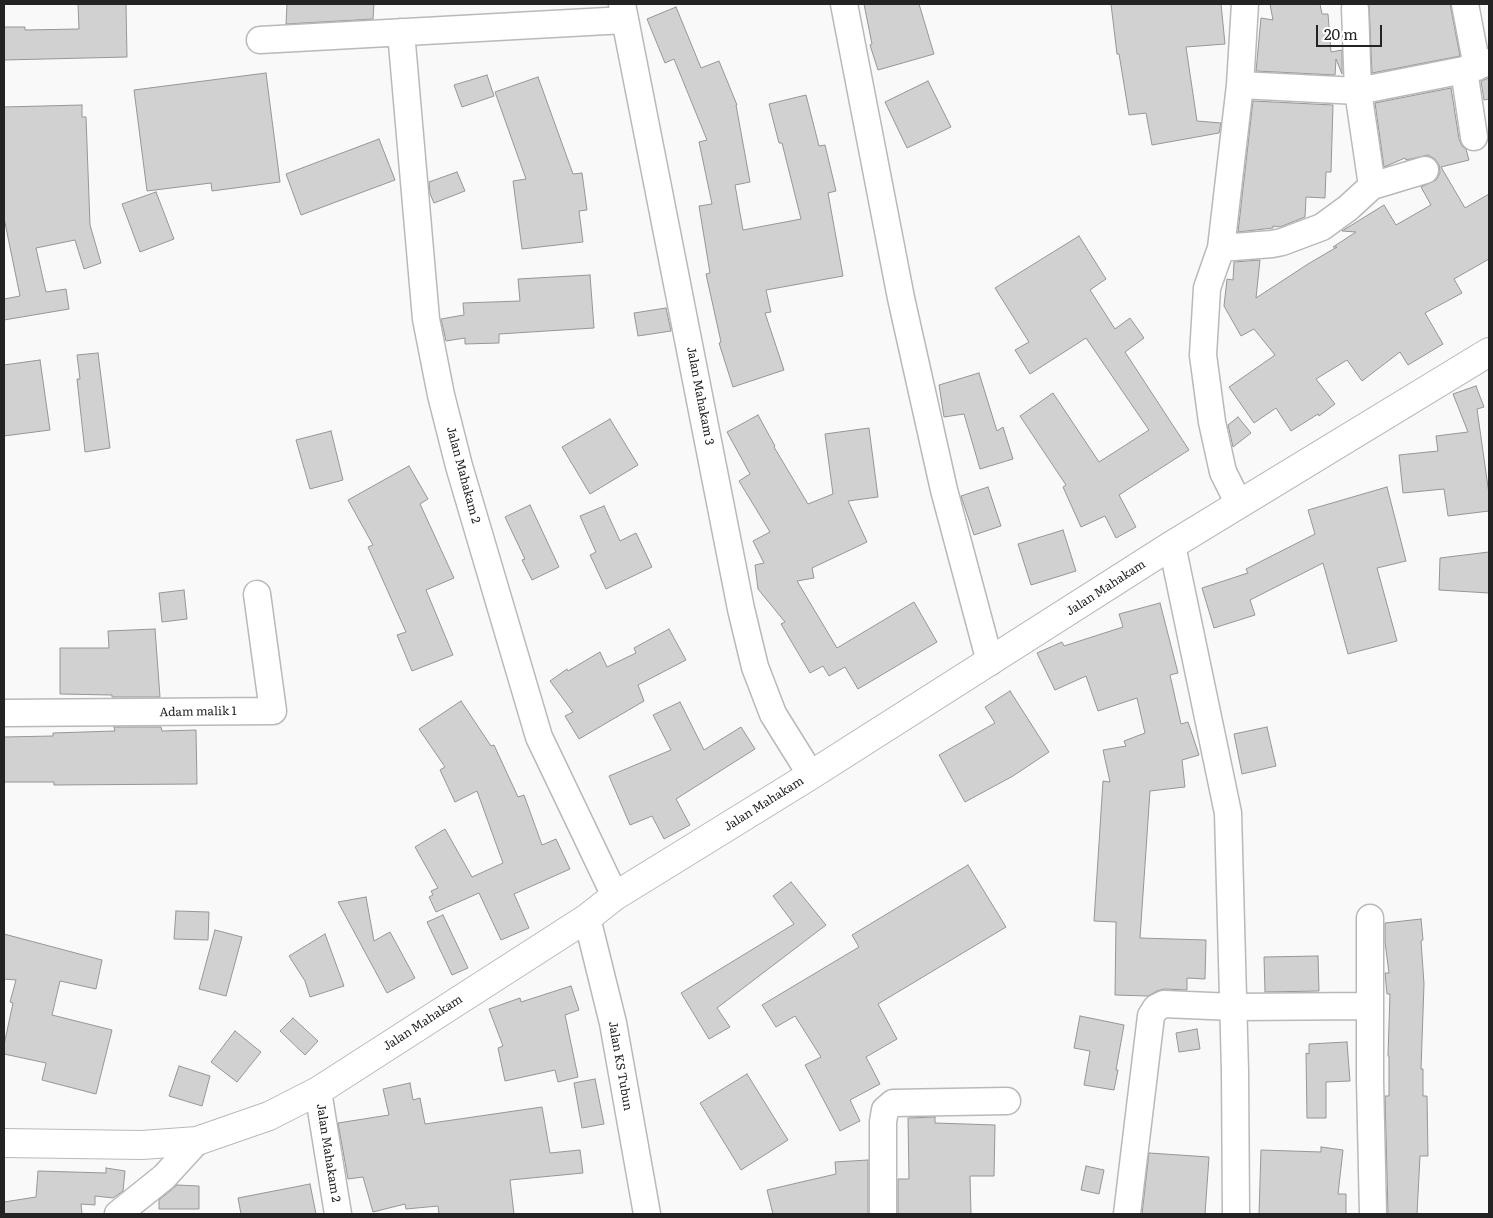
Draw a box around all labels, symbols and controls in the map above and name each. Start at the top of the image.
scale bar [1318,15,1384,47]
text: 20 m [1324,22,1358,45]
street label: Jalan Mahakam 3 [683,345,717,447]
street label: Jalan Mahakam 2 [443,425,483,525]
street label: Jalan Mahakam [1064,557,1148,619]
street label: Adam malik 1 [159,704,237,720]
street label: Jalan Mahakam [721,774,807,834]
street label: Jalan Mahakam [381,992,465,1054]
street label: Jalan KS Tubun [605,1020,635,1112]
street label: Jalan Mahakam 2 [313,1103,343,1203]

